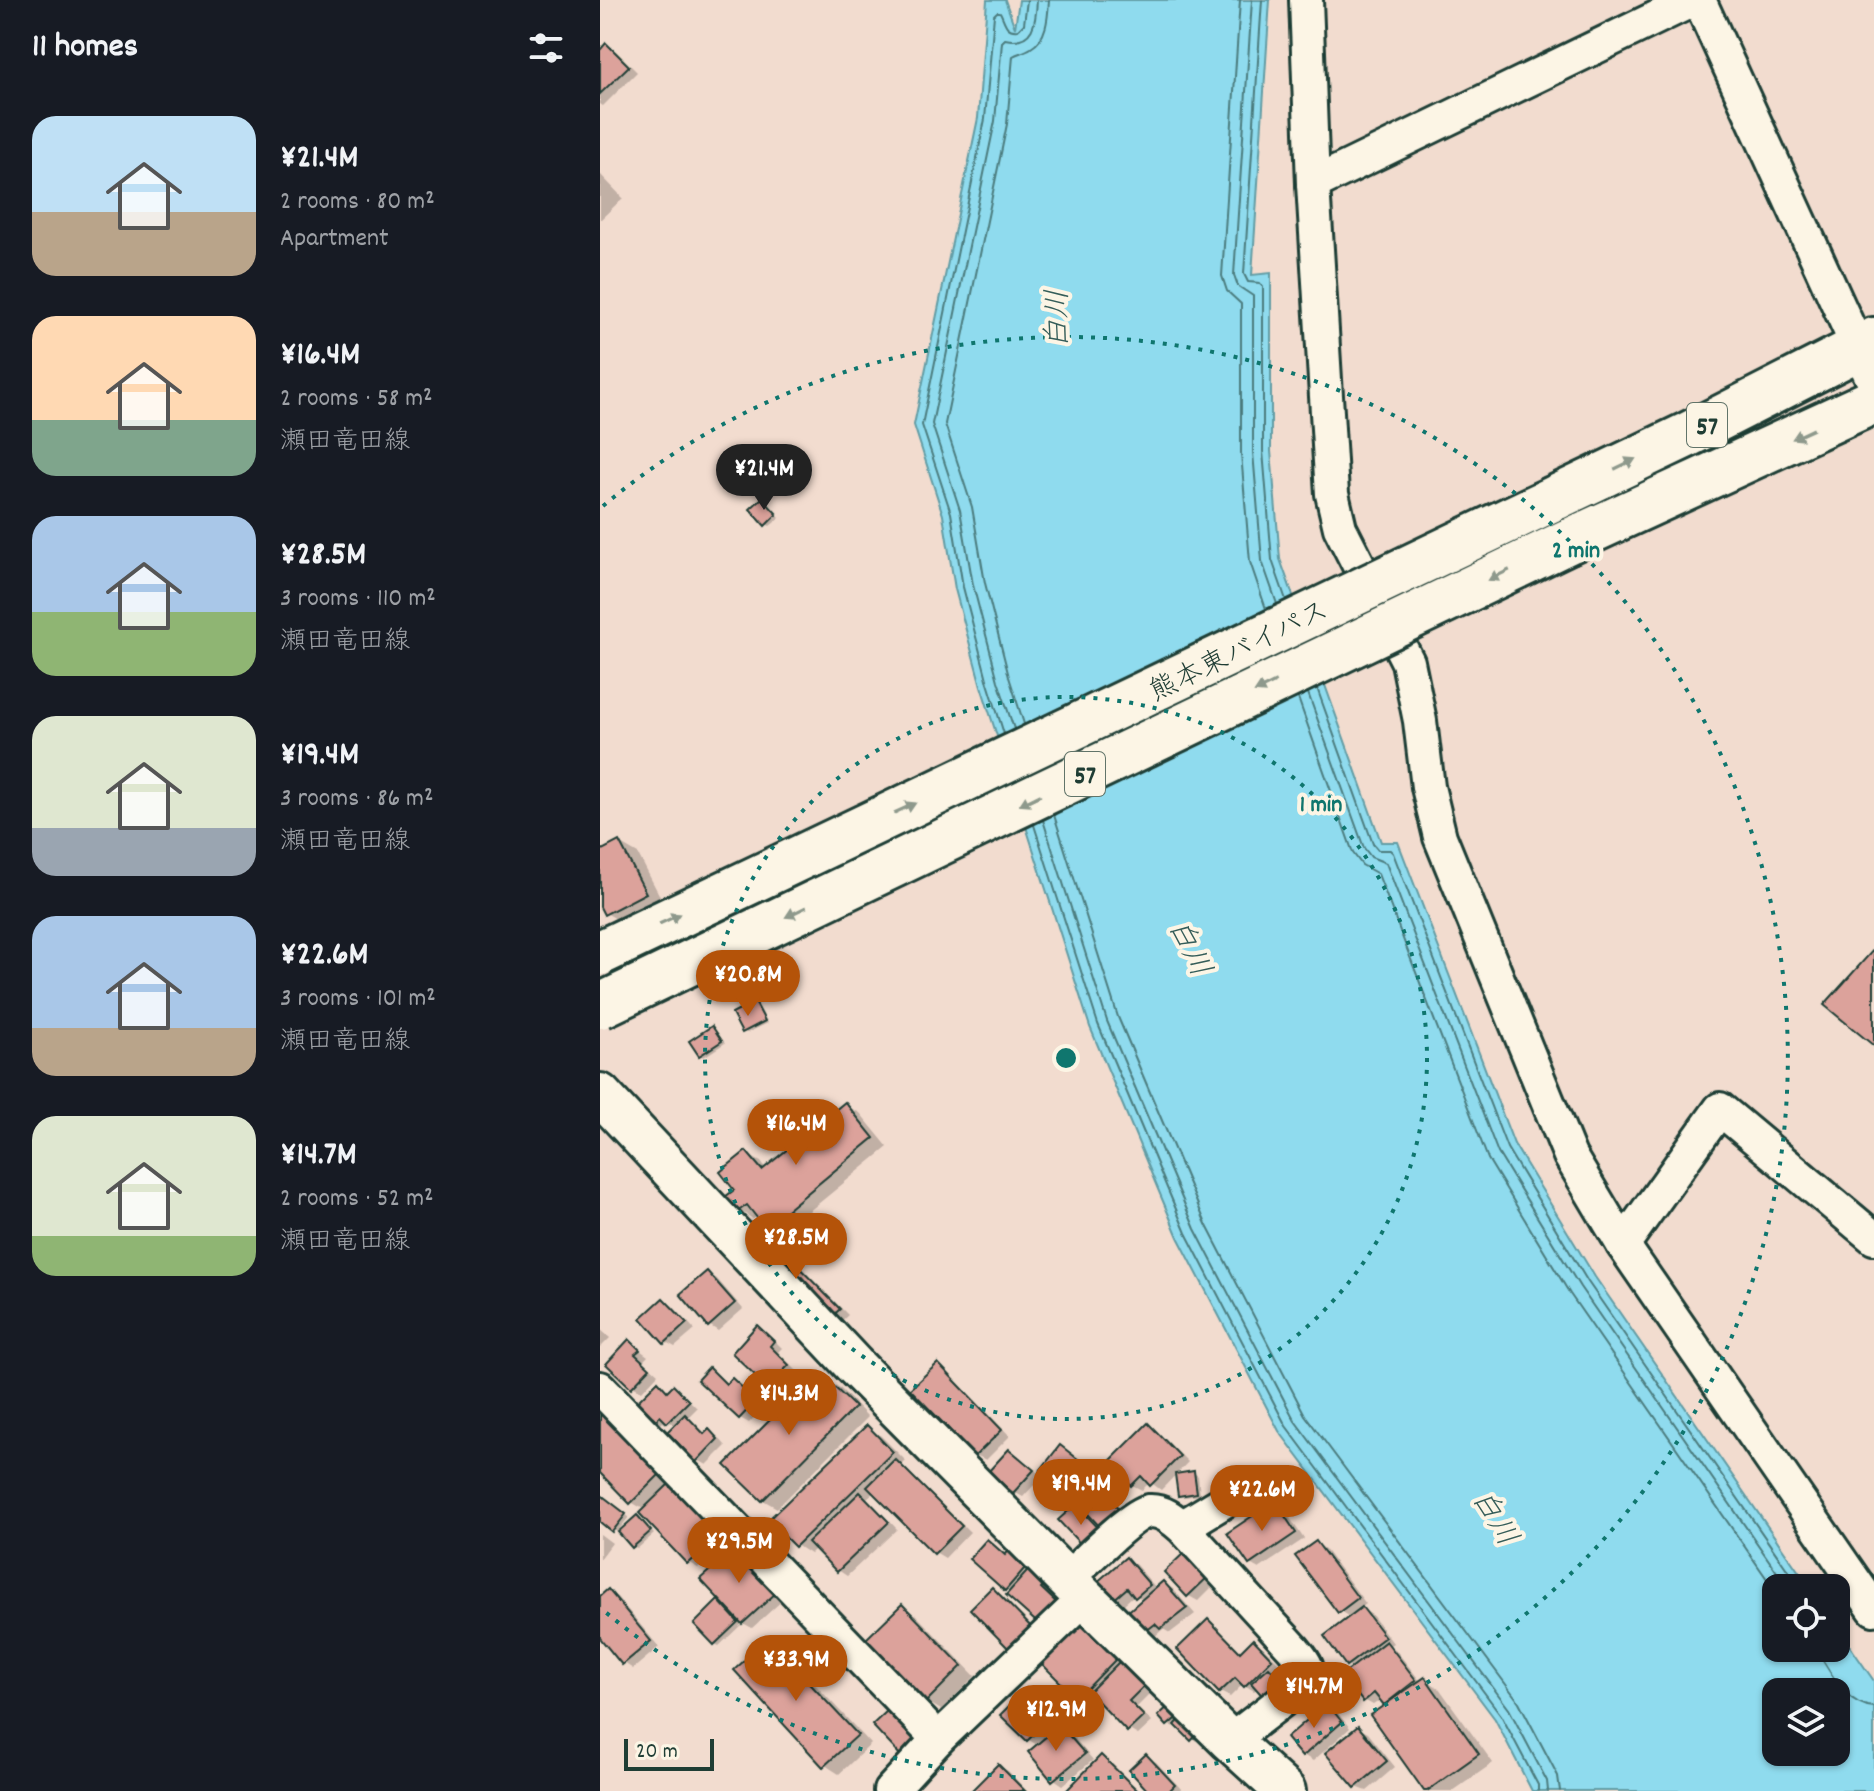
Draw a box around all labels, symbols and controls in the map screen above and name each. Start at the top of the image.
text: 11 homes [32,24,138,73]
icon: filters [524,26,568,70]
text: ¥21.4M [280,135,358,184]
icon: home [96,148,192,244]
text: 2 rooms · 80 m² [280,184,435,221]
text: Apartment [280,221,389,258]
water label: 白川 [1039,289,1082,349]
text: ¥16.4M [280,332,360,381]
icon: home [96,348,192,444]
text: 2 rooms · 58 m² [280,381,433,418]
road number: 57 [1687,403,1727,447]
text: 瀬田竜田線 [280,424,410,461]
one-way arrow [1791,427,1815,441]
pin: ¥21.4M [699,444,829,512]
text: ¥21.4M [734,451,794,488]
one-way arrow [1614,458,1637,471]
text: ¥28.5M [280,532,366,581]
text: 2 min [1552,535,1600,569]
icon: home [96,548,192,644]
one-way arrow [1487,568,1511,582]
text: 3 rooms · 110 m² [280,581,436,618]
street label: 熊本東バイパス [1144,593,1337,714]
text: 瀬田竜田線 [280,624,410,661]
one-way arrow [1253,681,1276,694]
text: ¥19.4M [280,732,359,781]
icon: home [96,748,192,844]
road number: 57 [1065,752,1105,796]
text: 3 rooms · 86 m² [280,781,433,818]
text: 1 min [1300,789,1342,823]
one-way arrow [1018,793,1042,807]
one-way arrow [894,801,917,815]
text: 瀬田竜田線 [280,824,410,861]
one-way arrow [784,906,807,919]
one-way arrow [659,912,682,926]
water label: 白川 [1154,913,1219,985]
text: ¥22.6M [280,932,368,981]
icon: home [96,948,192,1044]
pin: ¥20.8M [683,950,813,1018]
text: ¥20.8M [714,957,782,994]
text: 3 rooms · 101 m² [280,981,436,1018]
text: 瀬田竜田線 [280,1024,410,1061]
centre of rings [1052,1044,1080,1072]
pin: ¥16.4M [731,1099,861,1167]
text: ¥16.4M [765,1106,827,1143]
text: ¥14.7M [280,1132,357,1181]
icon: home [96,1148,192,1244]
text: 2 rooms · 52 m² [280,1181,433,1218]
pin: ¥28.5M [731,1213,861,1281]
text: ¥28.5M [763,1220,829,1257]
text: 瀬田竜田線 [280,1224,410,1261]
pin: ¥14.3M [724,1369,854,1437]
text: ¥14.3M [759,1376,819,1413]
pin: ¥19.4M [1016,1459,1146,1527]
pin: ¥22.6M [1197,1465,1327,1533]
text: ¥19.4M [1051,1466,1111,1503]
text: ¥22.6M [1228,1472,1296,1509]
water label: 白川 [1458,1483,1526,1556]
pin: ¥29.5M [674,1517,804,1585]
text: ¥29.5M [705,1524,773,1561]
map controls [1762,1574,1850,1766]
button: locate [1762,1574,1850,1662]
pin: ¥33.9M [731,1635,861,1703]
text: ¥33.9M [762,1642,830,1679]
pin: ¥14.7M [1249,1662,1379,1730]
text: ¥14.7M [1285,1669,1343,1706]
button: layers [1762,1678,1850,1766]
pin: ¥12.9M [991,1685,1121,1753]
text: ¥12.9M [1025,1692,1087,1729]
scale bar [624,1735,714,1771]
text: 20 m [636,1737,678,1768]

